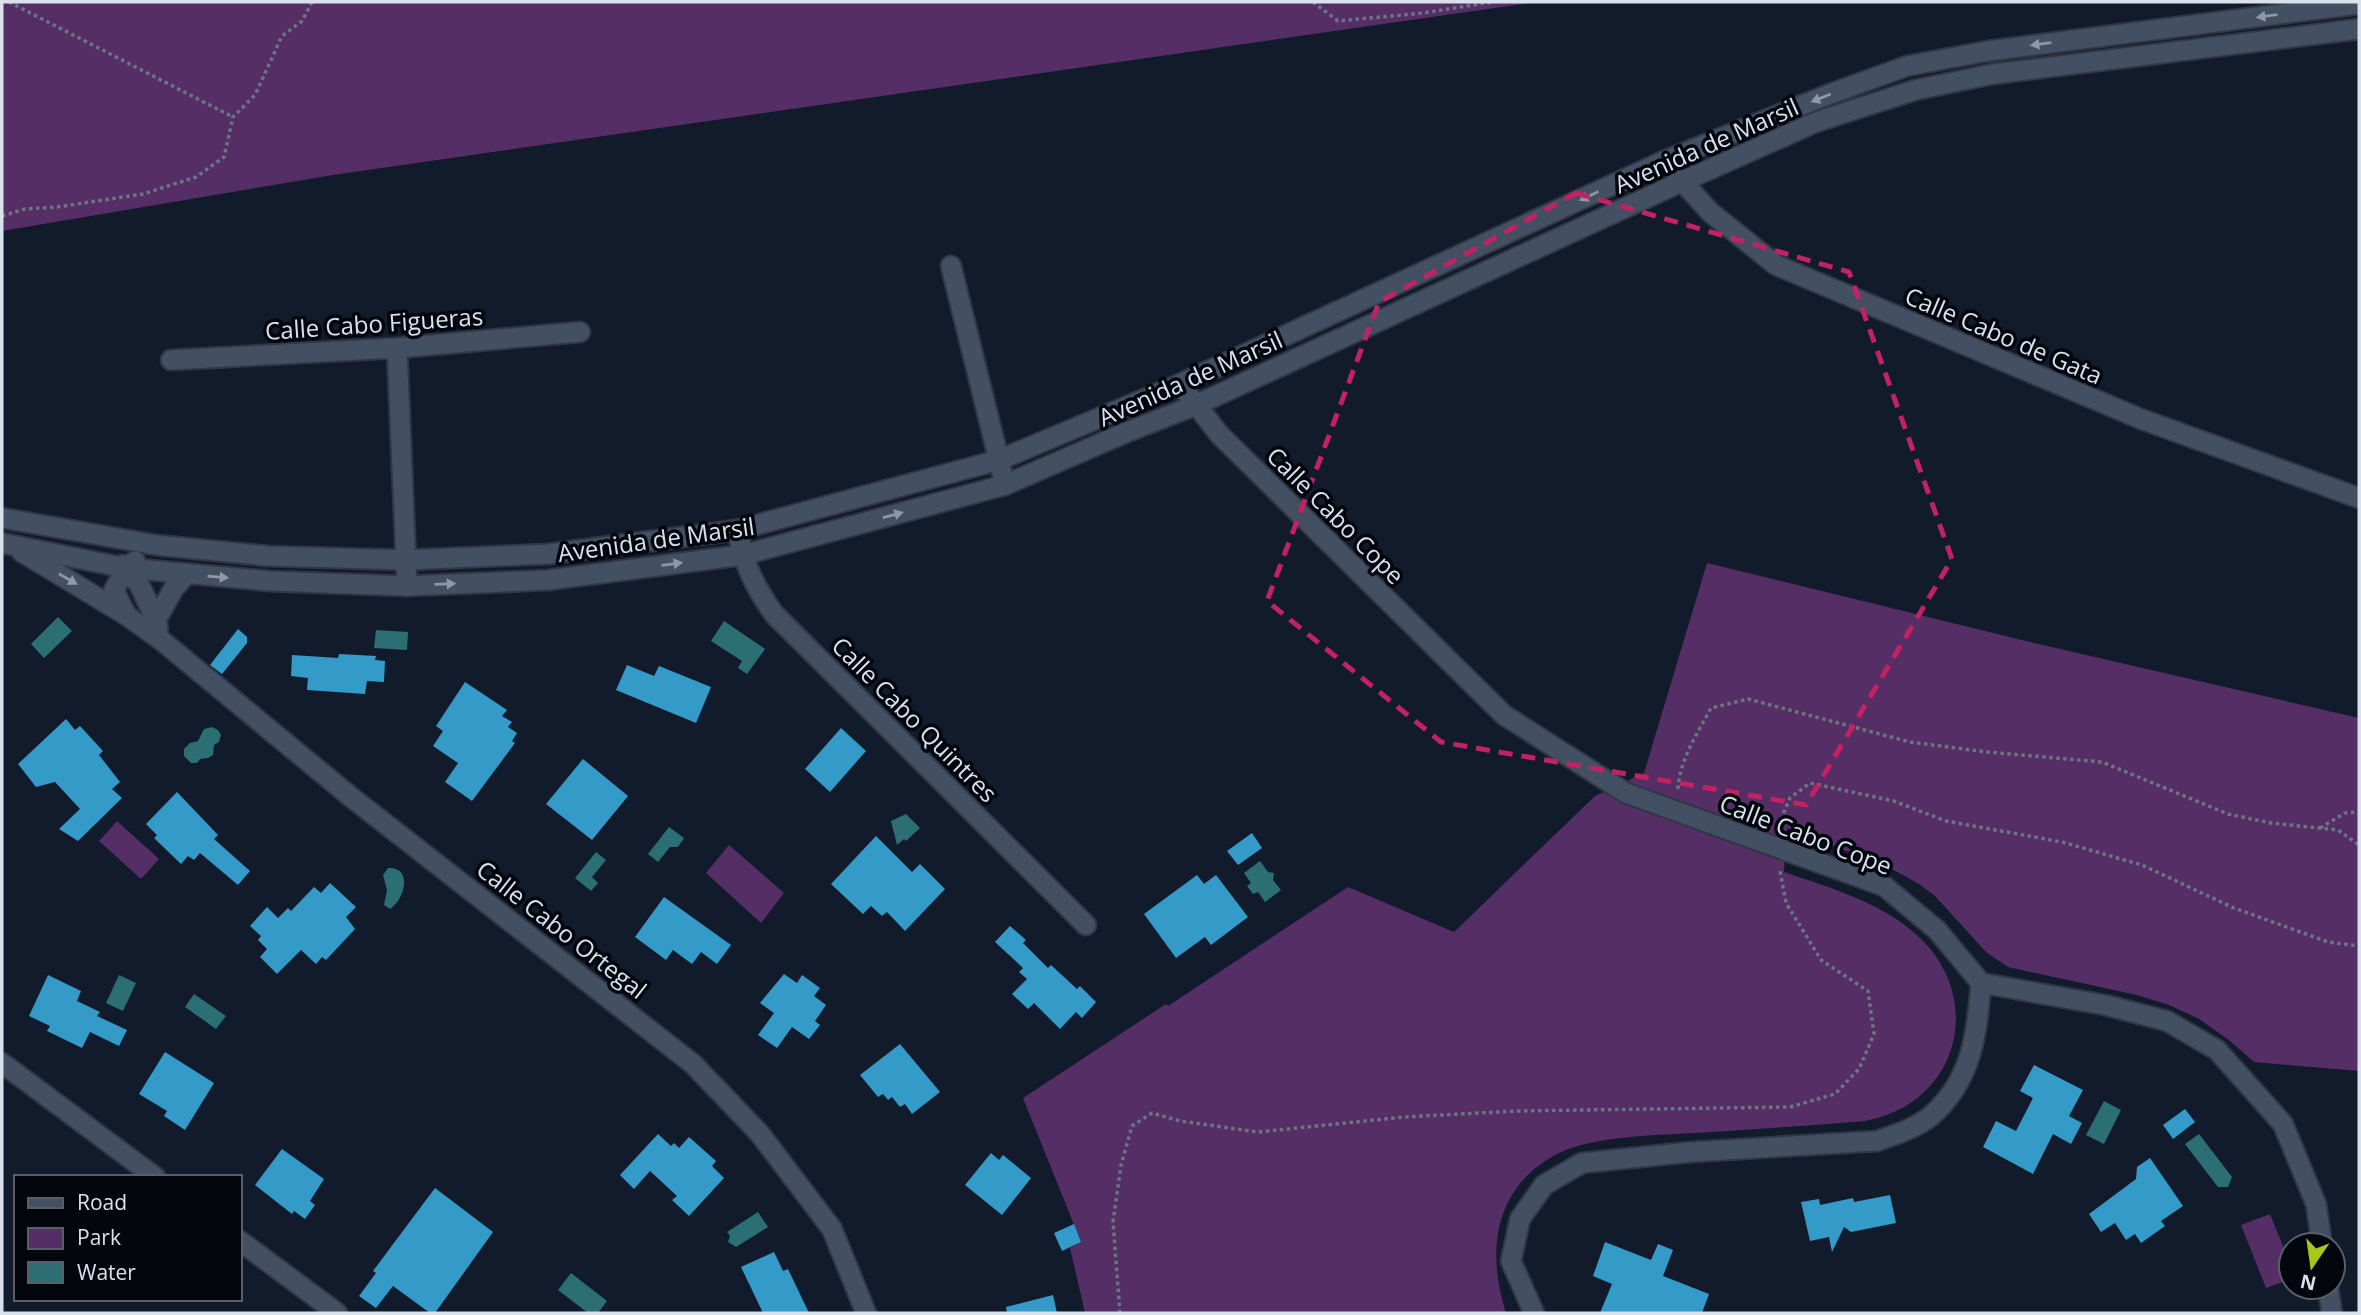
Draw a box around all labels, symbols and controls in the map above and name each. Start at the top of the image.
one-way arrow [2256,10,2278,21]
one-way arrow [2030,38,2052,49]
street label: Avenida de Marsil [1609,90,1803,200]
one-way arrow [1811,92,1832,103]
one-way arrow [1579,190,1599,201]
street label: Calle Cabo de Gata [1900,279,2108,391]
street label: Calle Cabo Figueras [264,299,484,347]
street label: Avenida de Marsil [1093,323,1287,433]
street label: Calle Cabo Cope [1260,439,1412,591]
street label: Avenida de Marsil [555,509,757,569]
one-way arrow [882,509,904,520]
one-way arrow [661,559,683,570]
one-way arrow [207,572,229,583]
one-way arrow [58,573,78,585]
one-way arrow [434,579,456,590]
street label: Calle Cabo Quintres [825,629,1005,809]
street label: Calle Cabo Cope [1715,786,1897,882]
street label: Calle Cabo Ortegal [470,852,654,1006]
legend [14,1175,242,1301]
text: Road [77,1188,127,1216]
text: Park [77,1223,121,1251]
north arrow [2277,1231,2347,1301]
text: Water [77,1258,136,1286]
text: N [2298,1268,2319,1297]

